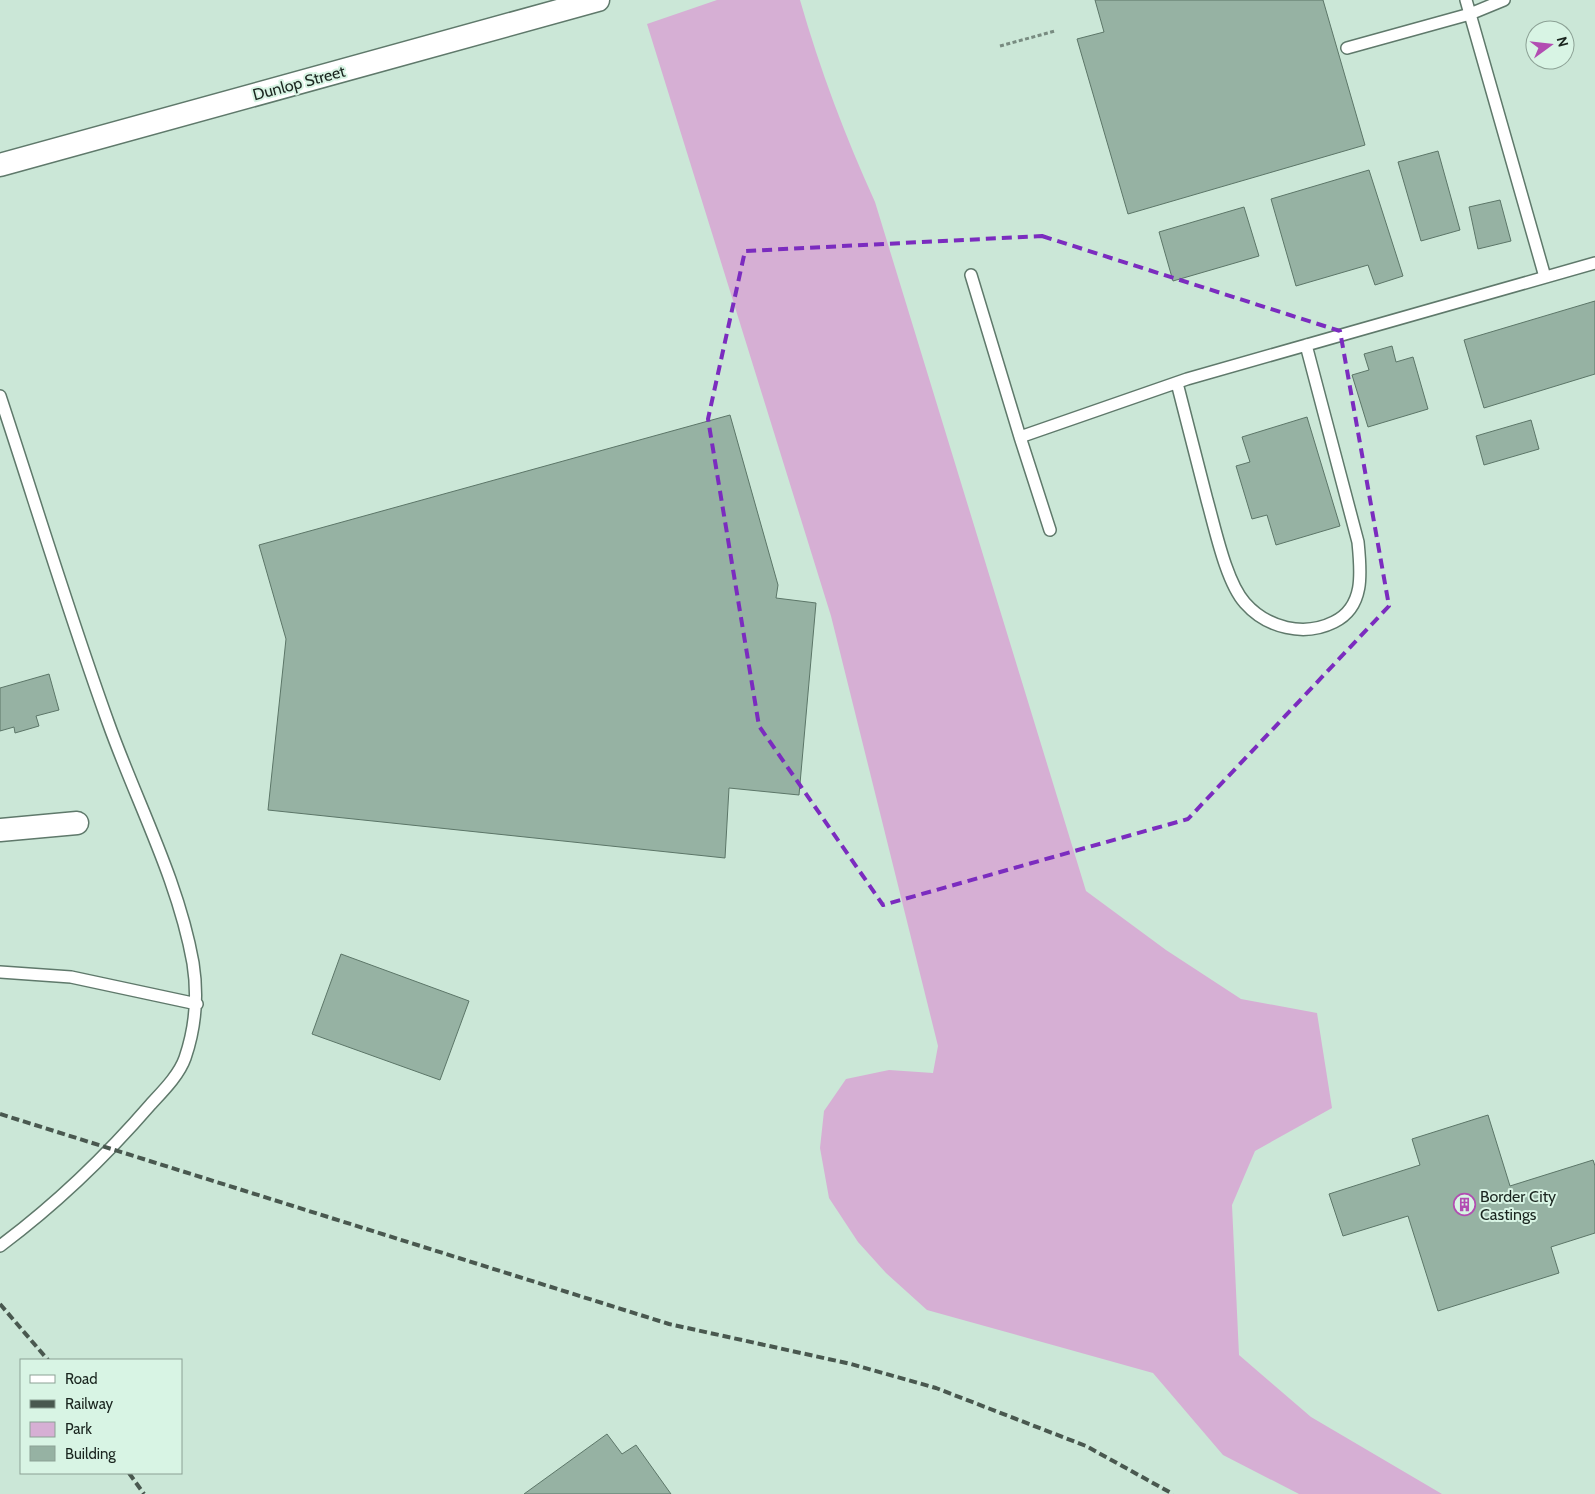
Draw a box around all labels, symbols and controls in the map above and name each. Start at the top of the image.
north arrow [1525,20,1575,70]
text: N [1553,35,1573,49]
street label: Dunlop Street [251,61,348,104]
place label: Border City Castings [1480,1187,1556,1224]
building icon: Border City Castings [1452,1193,1476,1217]
legend [20,1359,182,1474]
text: Road [65,1370,98,1388]
text: Railway [65,1395,114,1413]
text: Park [65,1420,92,1438]
text: Building [65,1445,116,1463]

